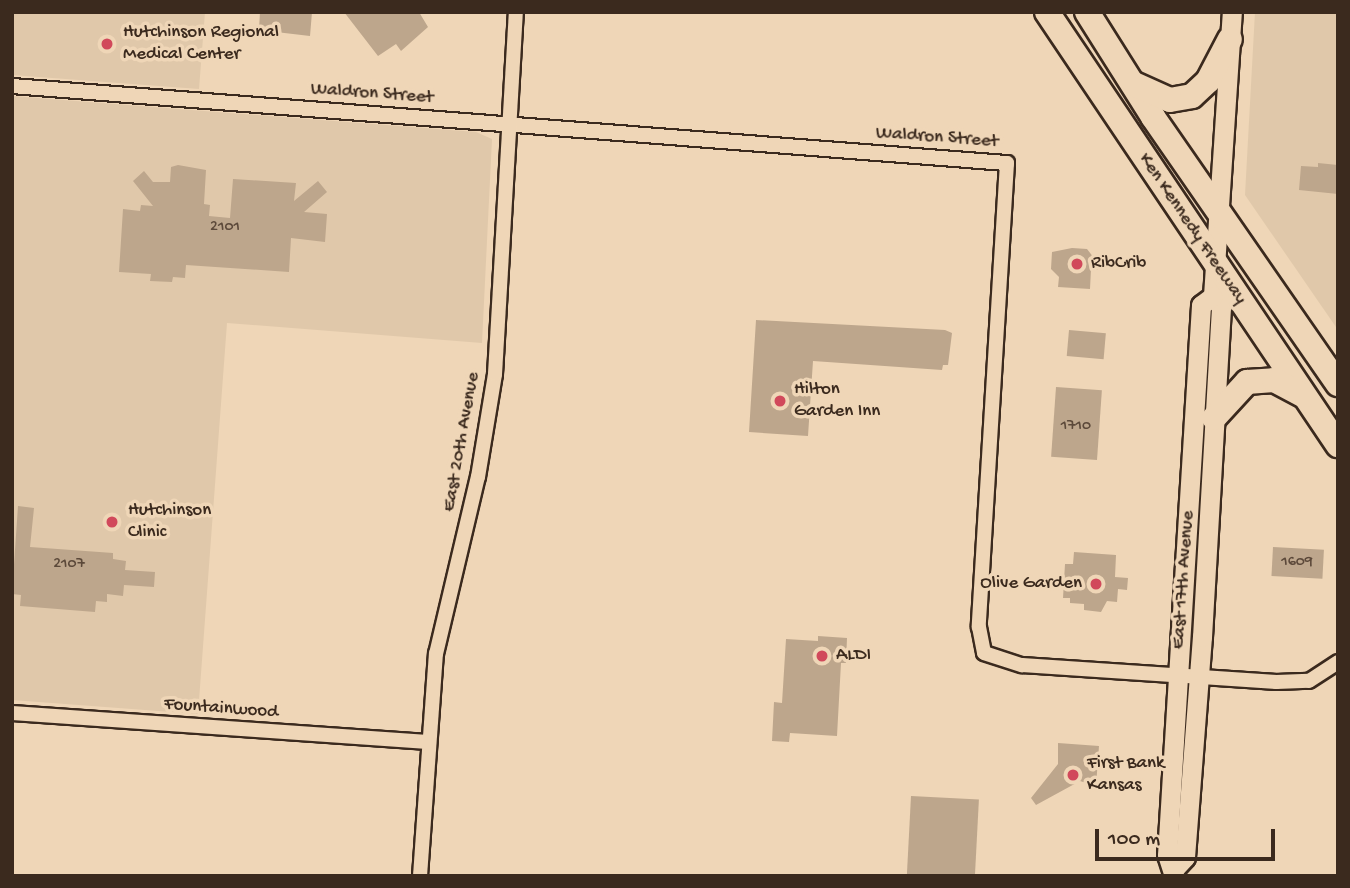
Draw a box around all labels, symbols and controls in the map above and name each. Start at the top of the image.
place label: Hutchinson Regional Medical Center [123,22,279,66]
marker: Hutchinson Regional Medical Center [97,34,117,54]
street label: Waldron Street [310,78,434,110]
street label: Waldron Street [875,122,999,154]
street label: Ken Kennedy Freeway [1133,149,1251,309]
house number: 2101 [210,218,240,238]
place label: RibCrib [1091,253,1146,275]
marker: RibCrib [1069,256,1085,272]
street label: East 20th Avenue [439,370,485,514]
place label: Hilton Garden Inn [794,379,880,423]
marker: Hilton Garden Inn [772,393,788,409]
house number: 1710 [1061,417,1091,437]
place label: Hutchinson Clinic [128,500,211,544]
street label: East 17th Avenue [1168,510,1200,650]
marker: Hutchinson Clinic [102,512,122,532]
house number: 1609 [1281,553,1313,573]
house number: 2107 [53,555,85,575]
place label: Olive Garden [980,573,1082,595]
marker: Olive Garden [1088,576,1104,592]
place label: ALDI [836,645,871,667]
marker: ALDI [814,648,830,664]
street label: Fountainwood [163,694,279,724]
place label: First Bank Kansas [1087,753,1165,797]
marker: First Bank Kansas [1065,767,1081,783]
scale bar [1098,814,1278,858]
text: 100 m [1108,828,1160,853]

